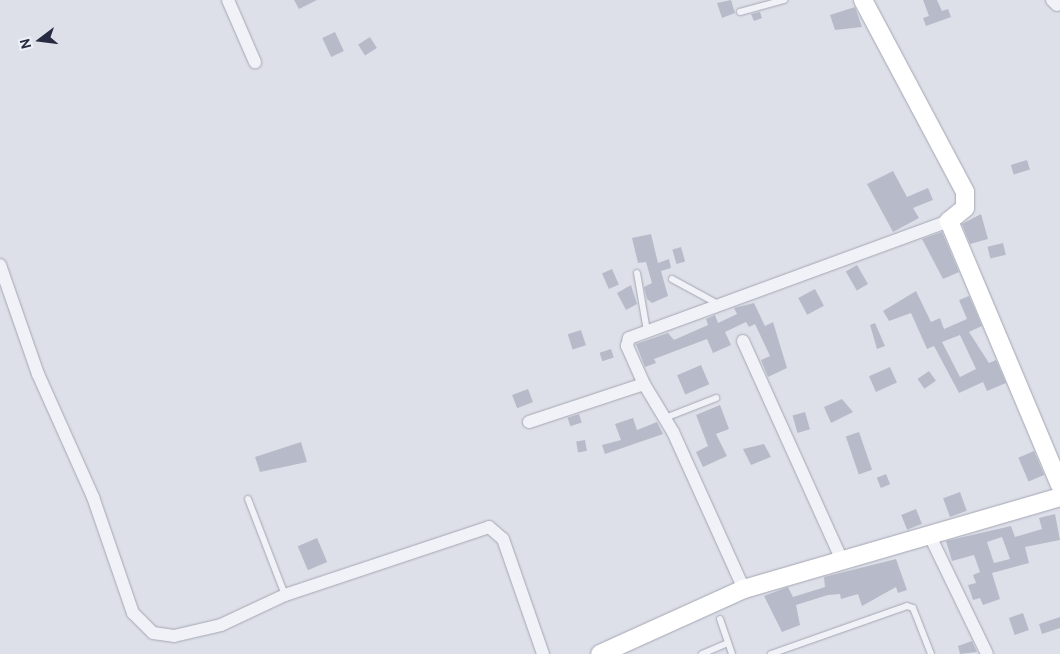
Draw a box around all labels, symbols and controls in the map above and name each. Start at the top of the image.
north arrow [15,15,65,65]
text: N [16,37,35,51]

